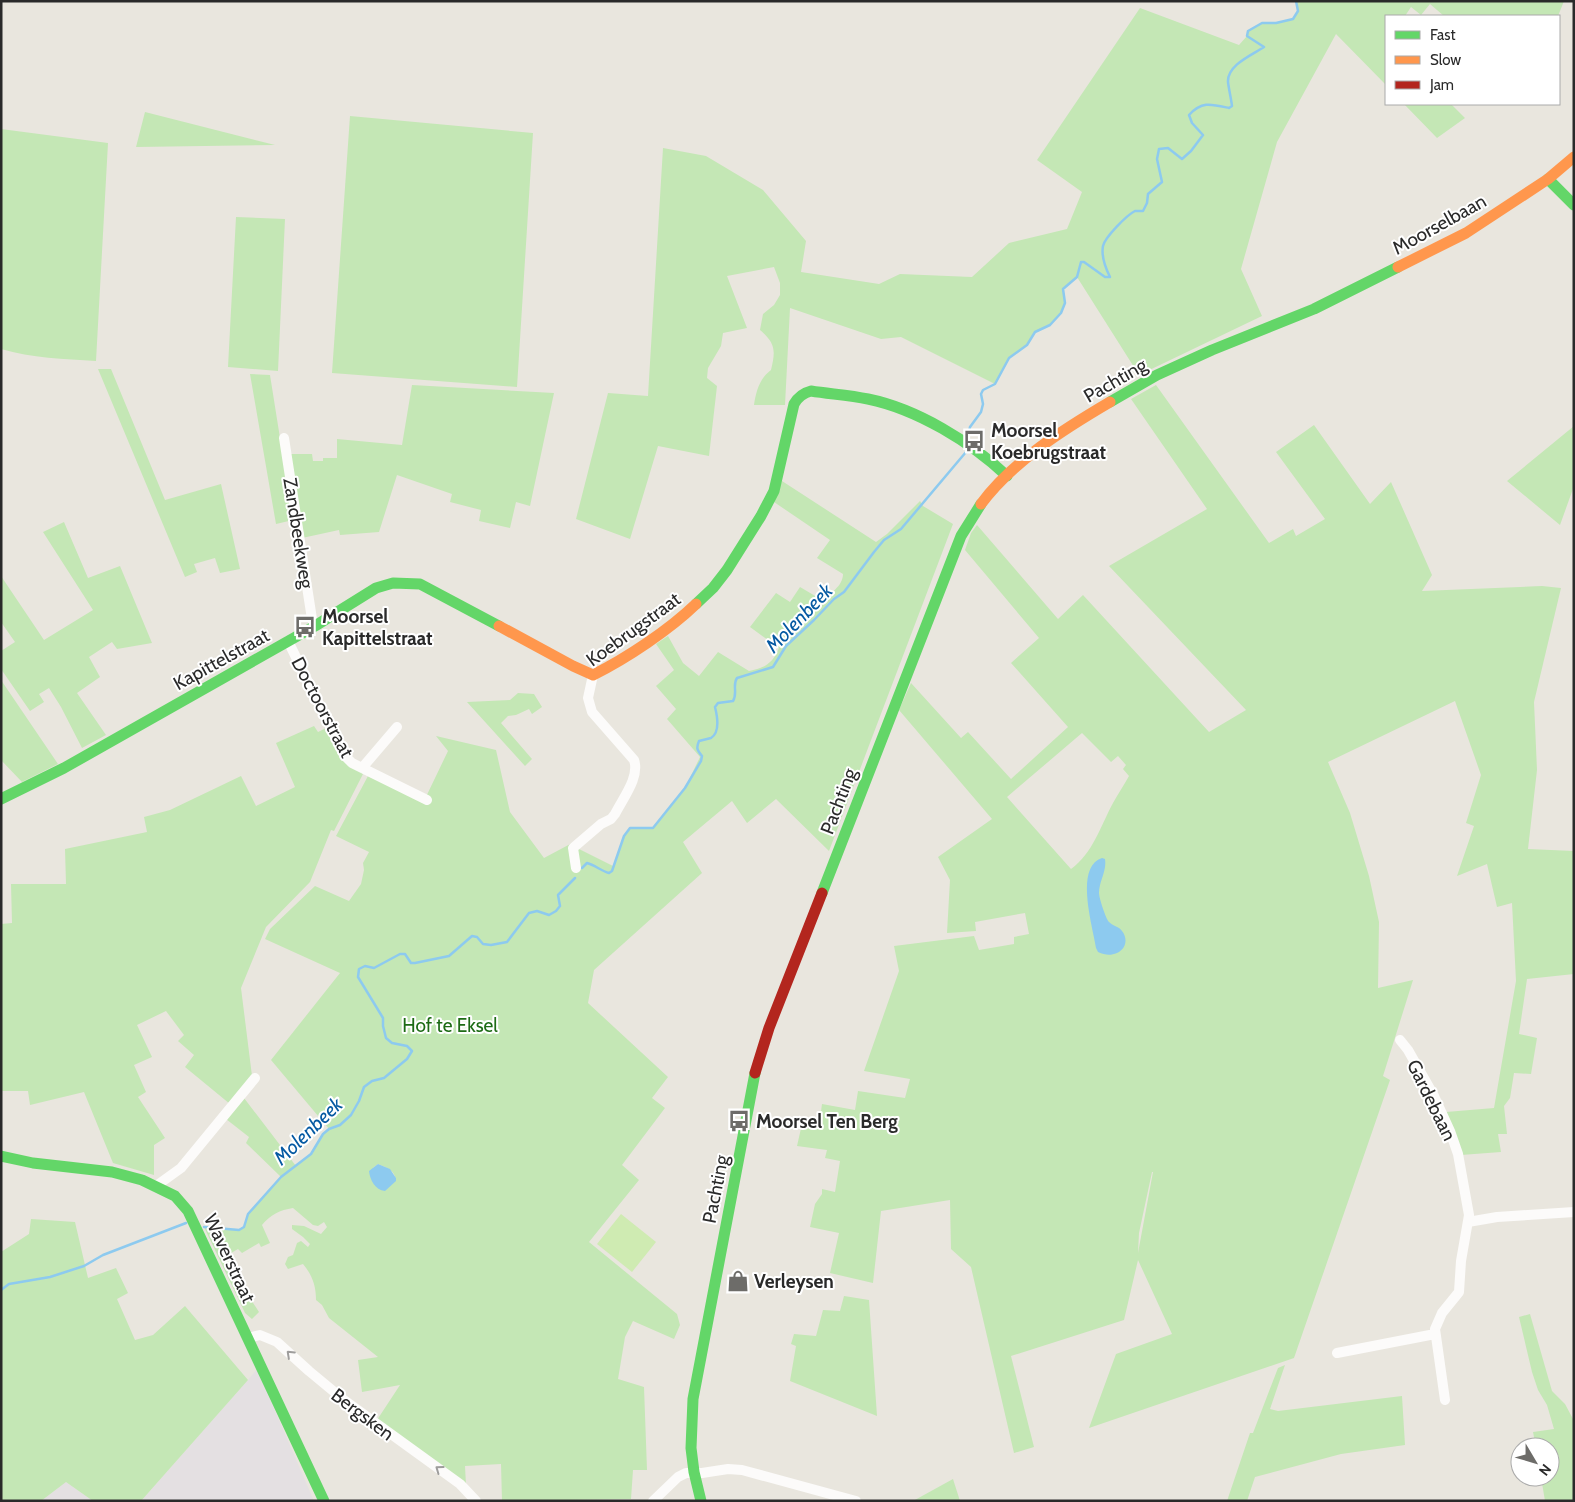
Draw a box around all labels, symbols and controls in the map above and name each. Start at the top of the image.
legend [1385,15,1560,105]
text: Fast [1430,26,1455,44]
text: Slow [1430,51,1461,69]
text: Jam [1429,76,1454,94]
street label: Moorselbaan [1388,189,1490,260]
street label: Pachting [1080,353,1151,408]
place label: Moorsel Koebrugstraat [991,419,1106,464]
bus stop icon: Moorsel Koebrugstraat [961,428,987,454]
street label: Zandbeekweg [278,476,319,591]
water label: Molenbeek [760,578,839,658]
street label: Koebrugstraat [582,587,685,671]
place label: Moorsel Kapittelstraat [322,605,433,650]
bus stop icon: Moorsel Kapittelstraat [292,614,318,640]
street label: Kapittelstraat [169,623,274,695]
street label: Doctoorstraat [286,653,359,762]
street label: Pachting [815,764,862,838]
park label: Hof te Eksel [402,1014,498,1037]
street label: Gardebaan [1402,1056,1461,1145]
water label: Molenbeek [268,1091,348,1170]
bus stop icon: Moorsel Ten Berg [726,1108,752,1134]
place label: Moorsel Ten Berg [756,1110,898,1133]
street label: Pachting [698,1153,733,1225]
street label: Waverstraat [199,1210,260,1307]
shop icon: Verleysen [725,1268,751,1294]
place label: Verleysen [754,1270,834,1293]
one-way arrow [287,1351,296,1360]
street label: Bergsken [327,1383,399,1445]
north arrow [1510,1437,1560,1487]
text: N [1535,1461,1555,1479]
one-way arrow [435,1466,445,1475]

